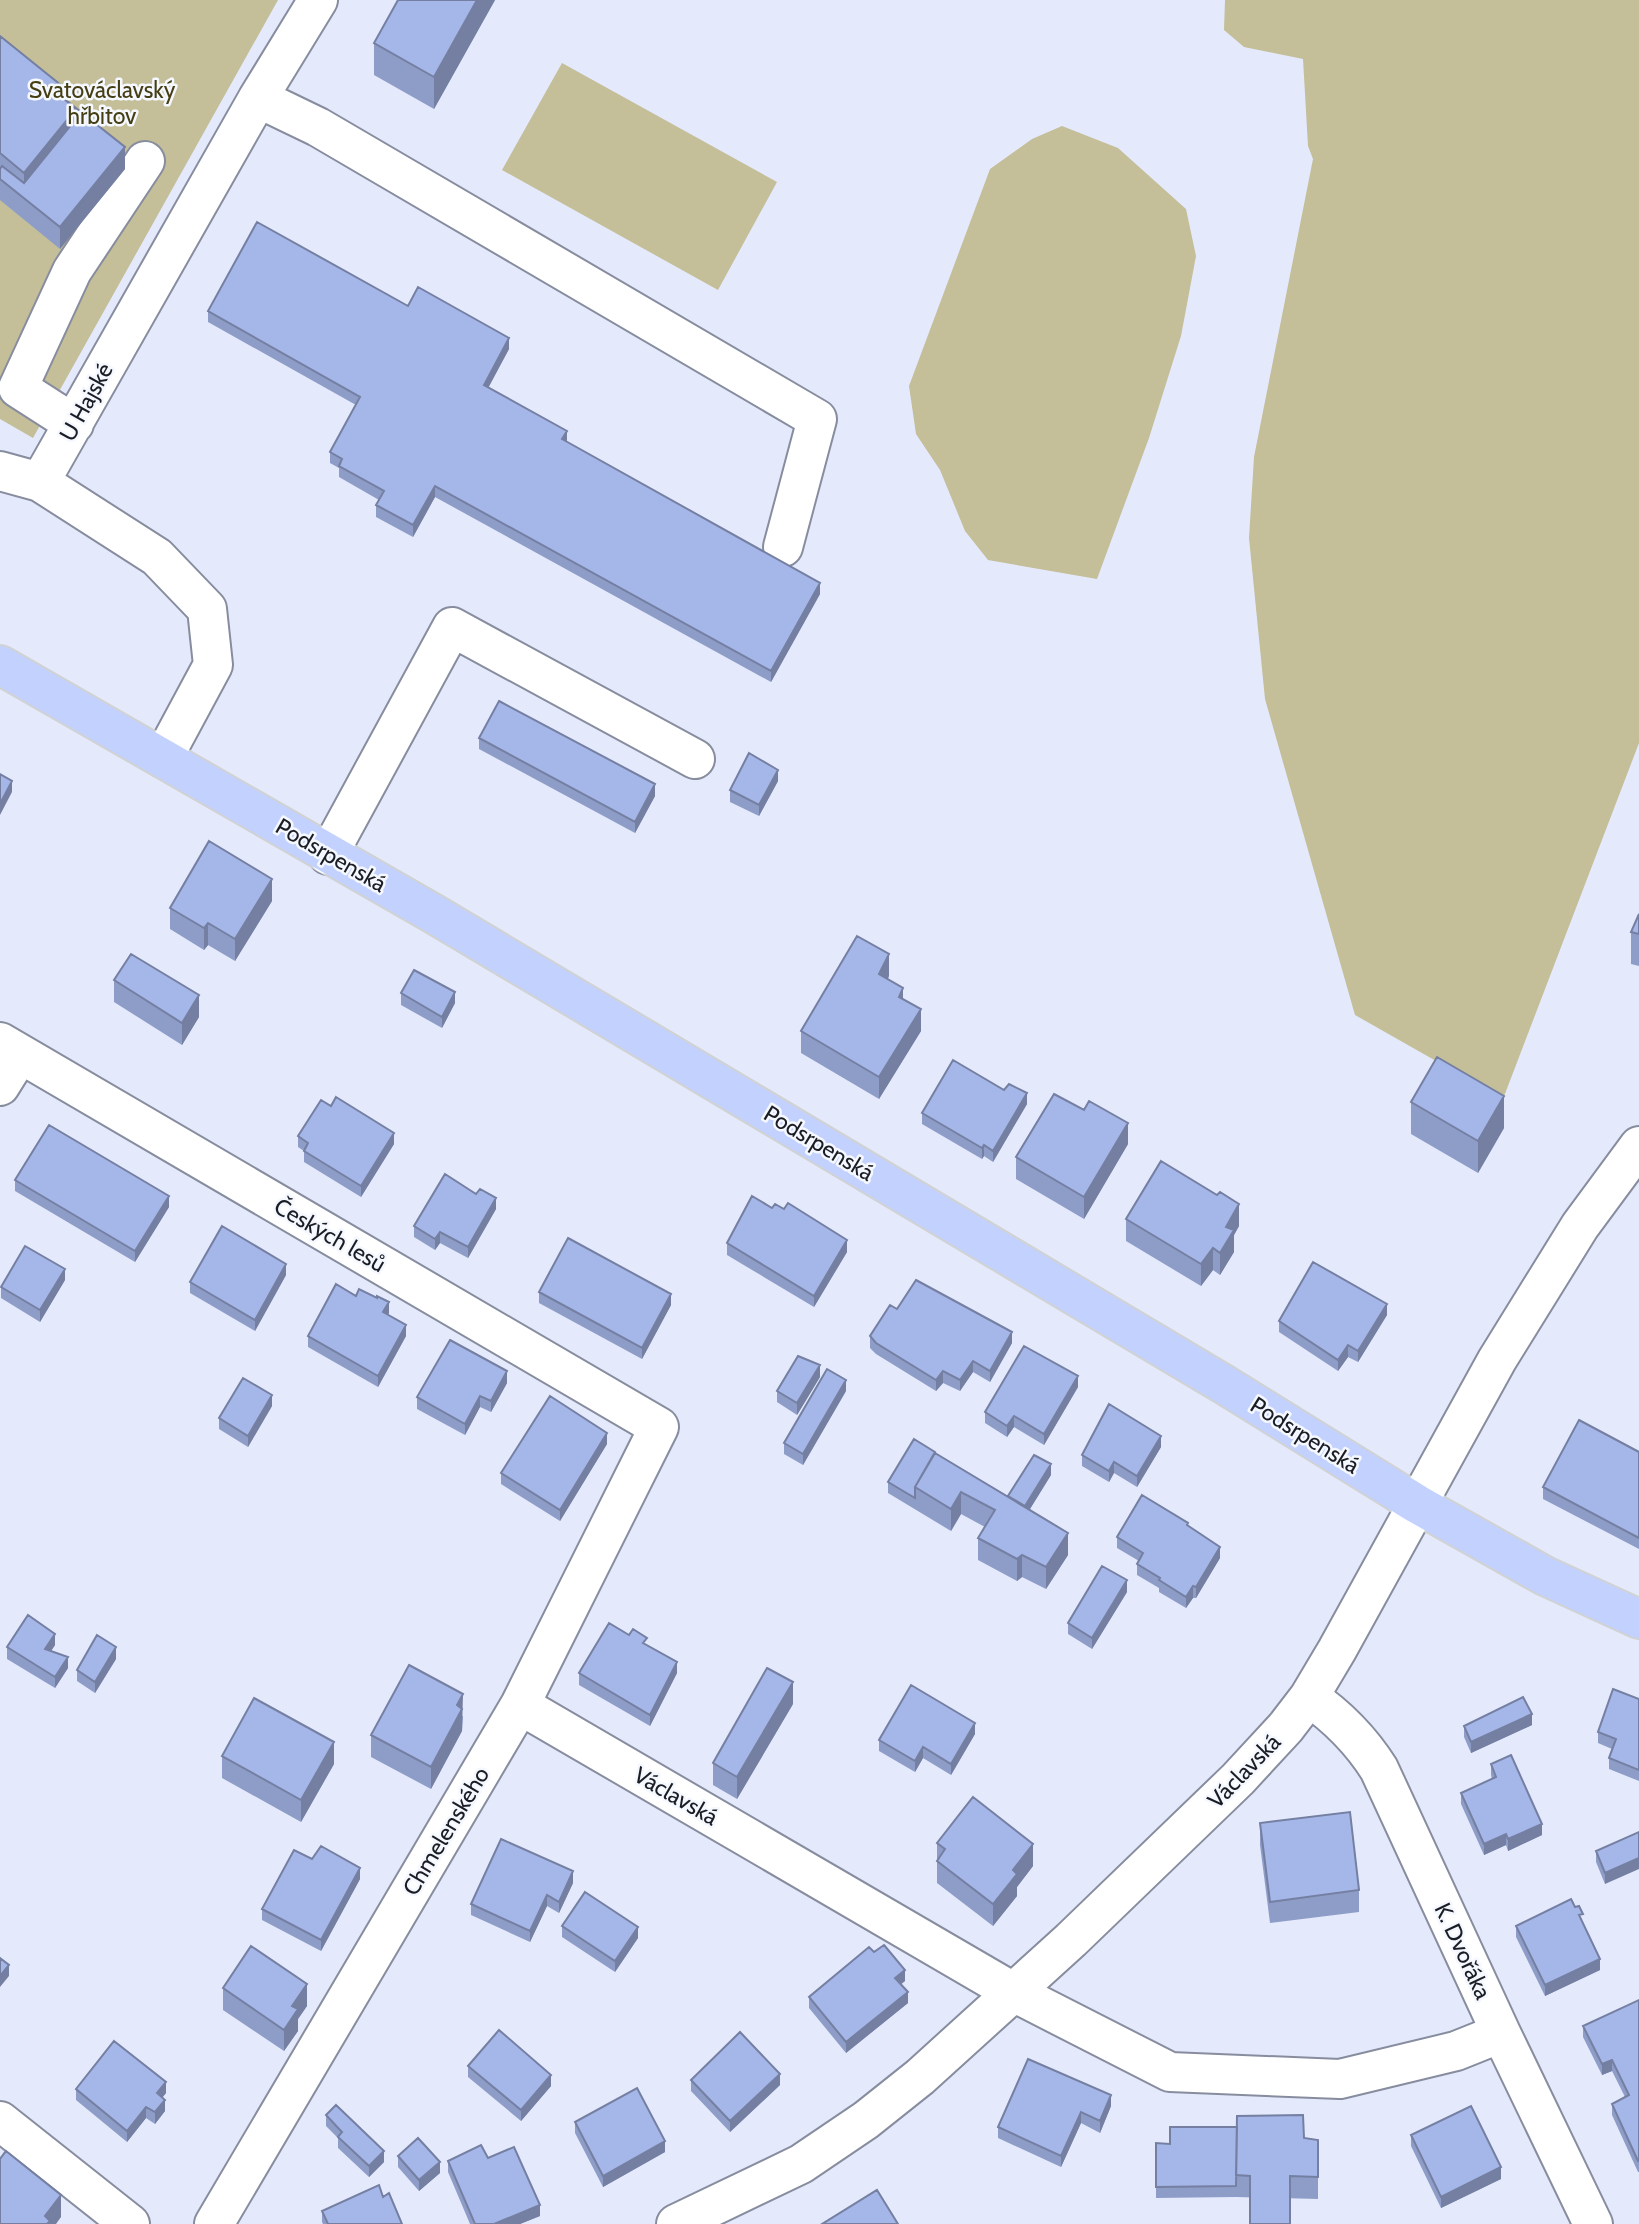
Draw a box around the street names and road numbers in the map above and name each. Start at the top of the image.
street label: U Hajské [53,358,119,446]
street label: Podsrpenská [271,812,391,898]
street label: Podsrpenská [759,1099,879,1187]
street label: Českých lesů [269,1191,391,1278]
street label: Podsrpenská [1245,1390,1365,1480]
street label: Václavská [1202,1728,1286,1814]
street label: Václavská [629,1761,723,1831]
street label: Chmelenského [397,1762,495,1900]
street label: K. Dvořáka [1429,1898,1497,2004]

